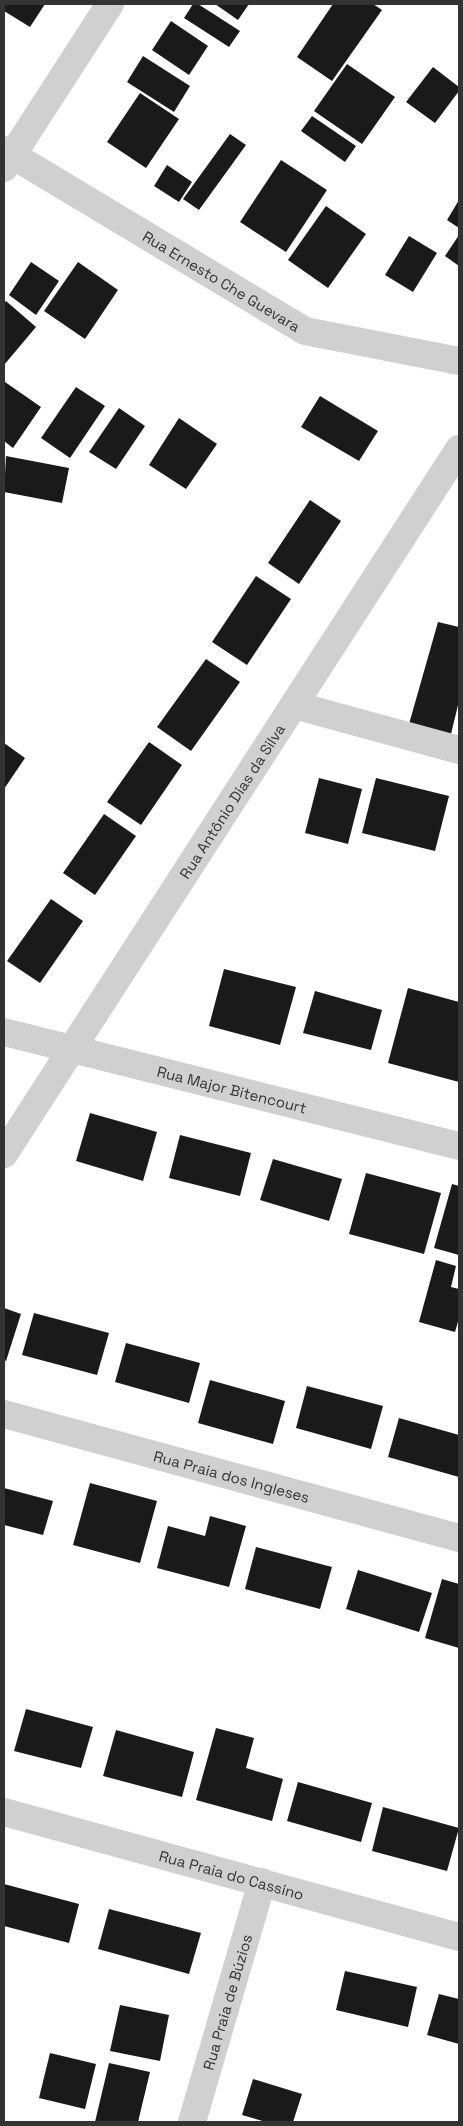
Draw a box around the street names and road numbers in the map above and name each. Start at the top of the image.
street label: Rua Ernesto Che Guevara [139,226,304,336]
street label: Rua Antônio Dias da Silva [175,720,289,882]
street label: Rua Major Bitencourt [155,1061,309,1117]
street label: Rua Praia dos Ingleses [152,1446,312,1506]
street label: Rua Praia do Cassino [157,1846,306,1903]
street label: Rua Praia de Búzios [198,1932,256,2072]

